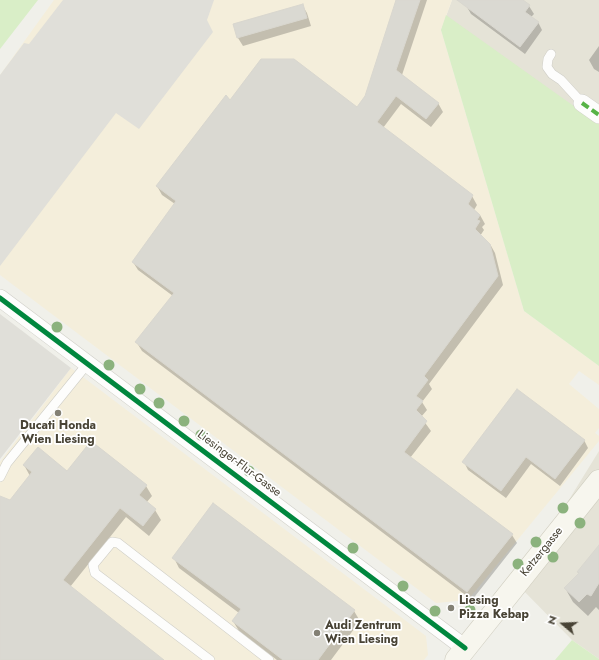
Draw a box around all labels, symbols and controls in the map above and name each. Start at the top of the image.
marker: Ducati Honda Wien Liesing [53,408,63,418]
place label: Ducati Honda Wien Liesing [20,419,96,447]
street label: Liesinger-Flur-Gasse [194,428,284,500]
street label: Ketzergasse [518,524,566,580]
place label: Liesing Pizza Kebap [459,594,529,622]
marker: Liesing Pizza Kebap [446,603,456,613]
north arrow [543,604,583,644]
text: N [543,613,561,627]
place label: Audi Zentrum Wien Liesing [325,619,401,647]
marker: Audi Zentrum Wien Liesing [312,628,322,638]

